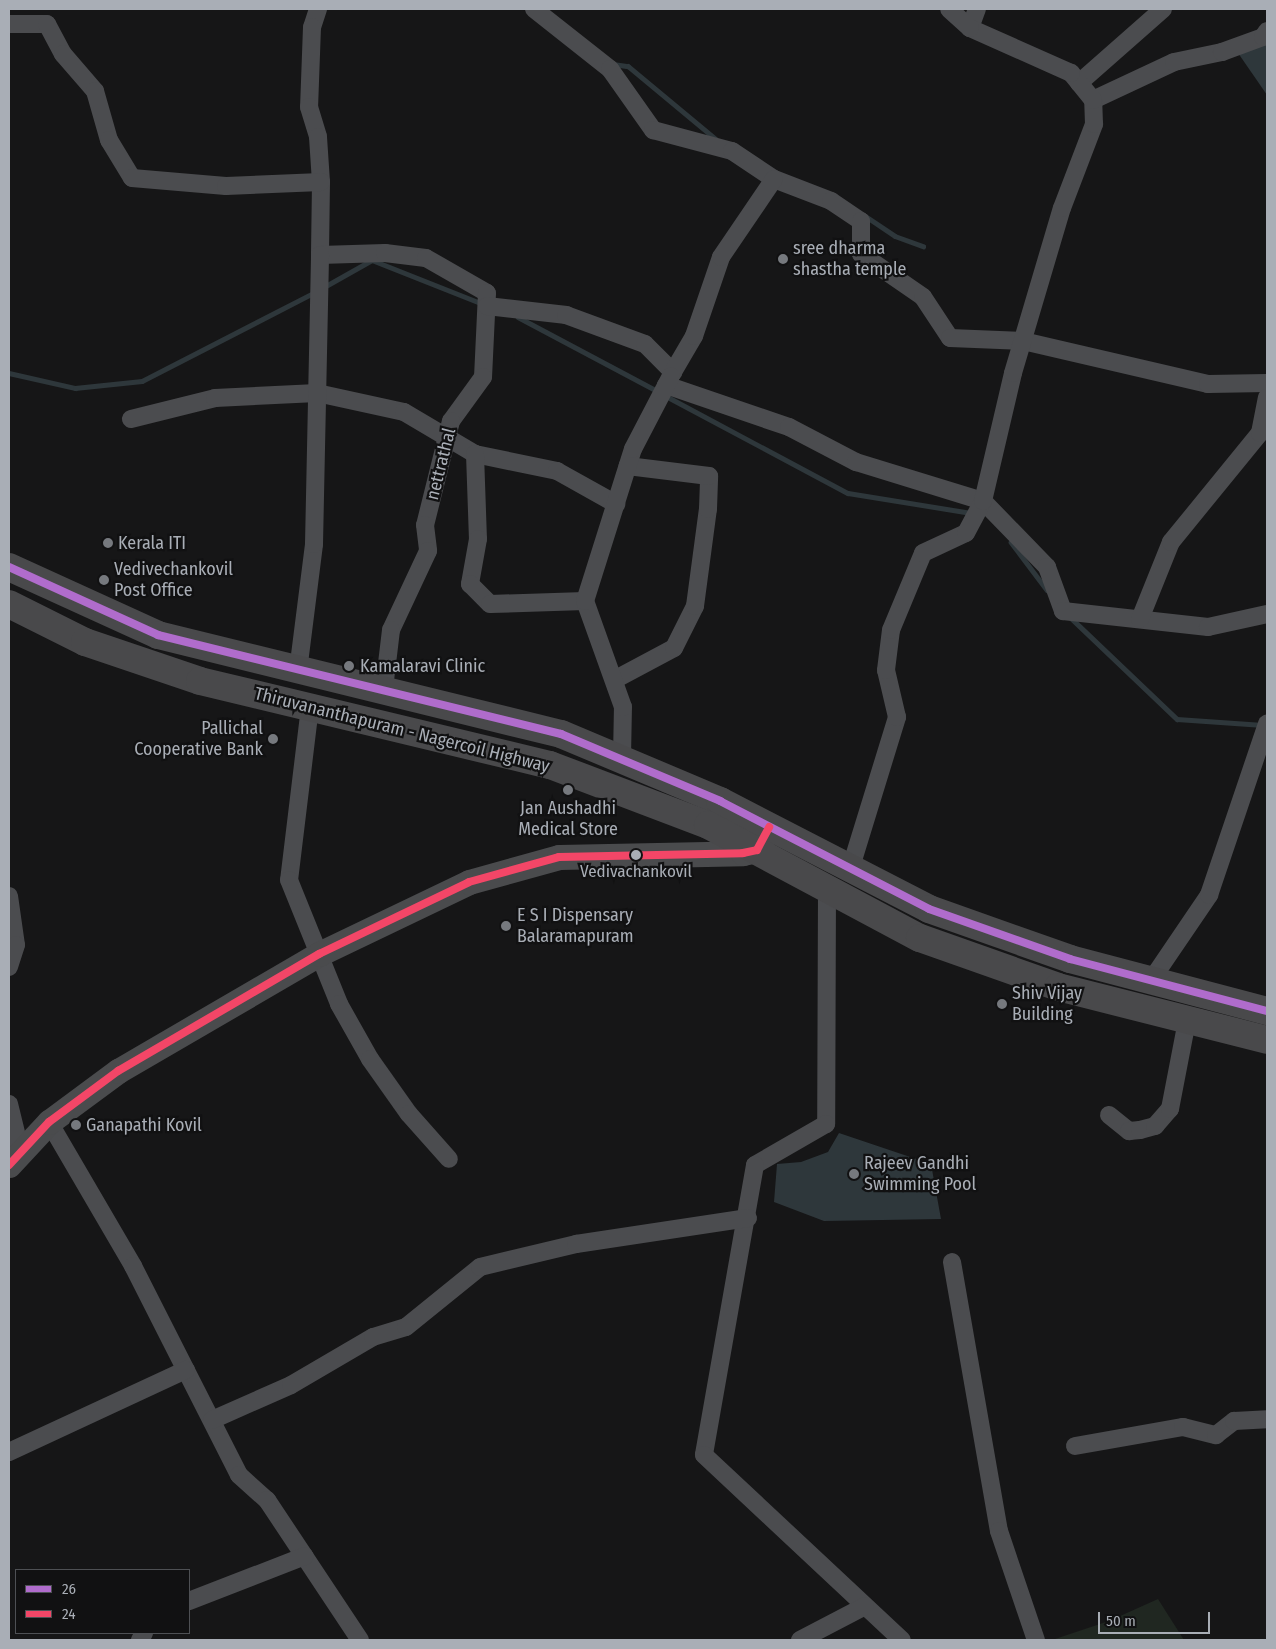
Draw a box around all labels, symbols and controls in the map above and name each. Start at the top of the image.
place label: sree dharma shastha temple [793,238,906,280]
marker: sree dharma shastha temple [777,253,789,265]
street label: nettrathal [422,426,460,502]
place label: Kerala ITI [118,532,186,554]
marker: Kerala ITI [102,537,114,549]
place label: Vedivechankovil Post Office [114,559,233,602]
marker: Vedivechankovil Post Office [98,574,110,586]
place label: Kamalaravi Clinic [360,655,485,677]
marker: Kamalaravi Clinic [342,659,356,673]
street label: Thiruvananthapuram - Nagercoil Highway [252,683,552,777]
place label: Pallichal Cooperative Bank [134,718,263,761]
marker: Pallichal Cooperative Bank [267,733,279,745]
marker: Jan Aushadhi Medical Store [562,784,574,796]
place label: Jan Aushadhi Medical Store [518,798,618,841]
marker: Vedivachankovil [631,850,641,860]
place label: Vedivachankovil [580,862,692,882]
place label: E S I Dispensary Balaramapuram [517,905,634,948]
marker: E S I Dispensary Balaramapuram [499,919,513,933]
place label: Shiv Vijay Building [1012,983,1082,1026]
marker: Shiv Vijay Building [996,998,1008,1010]
place label: Ganapathi Kovil [86,1114,202,1136]
marker: Ganapathi Kovil [70,1119,82,1131]
place label: Rajeev Gandhi Swimming Pool [864,1153,976,1196]
marker: Rajeev Gandhi Swimming Pool [848,1168,860,1180]
legend [15,1569,190,1634]
text: 26 [62,1580,76,1598]
scale bar [1101,1602,1214,1634]
text: 24 [62,1605,76,1623]
text: 50 m [1106,1612,1136,1630]

